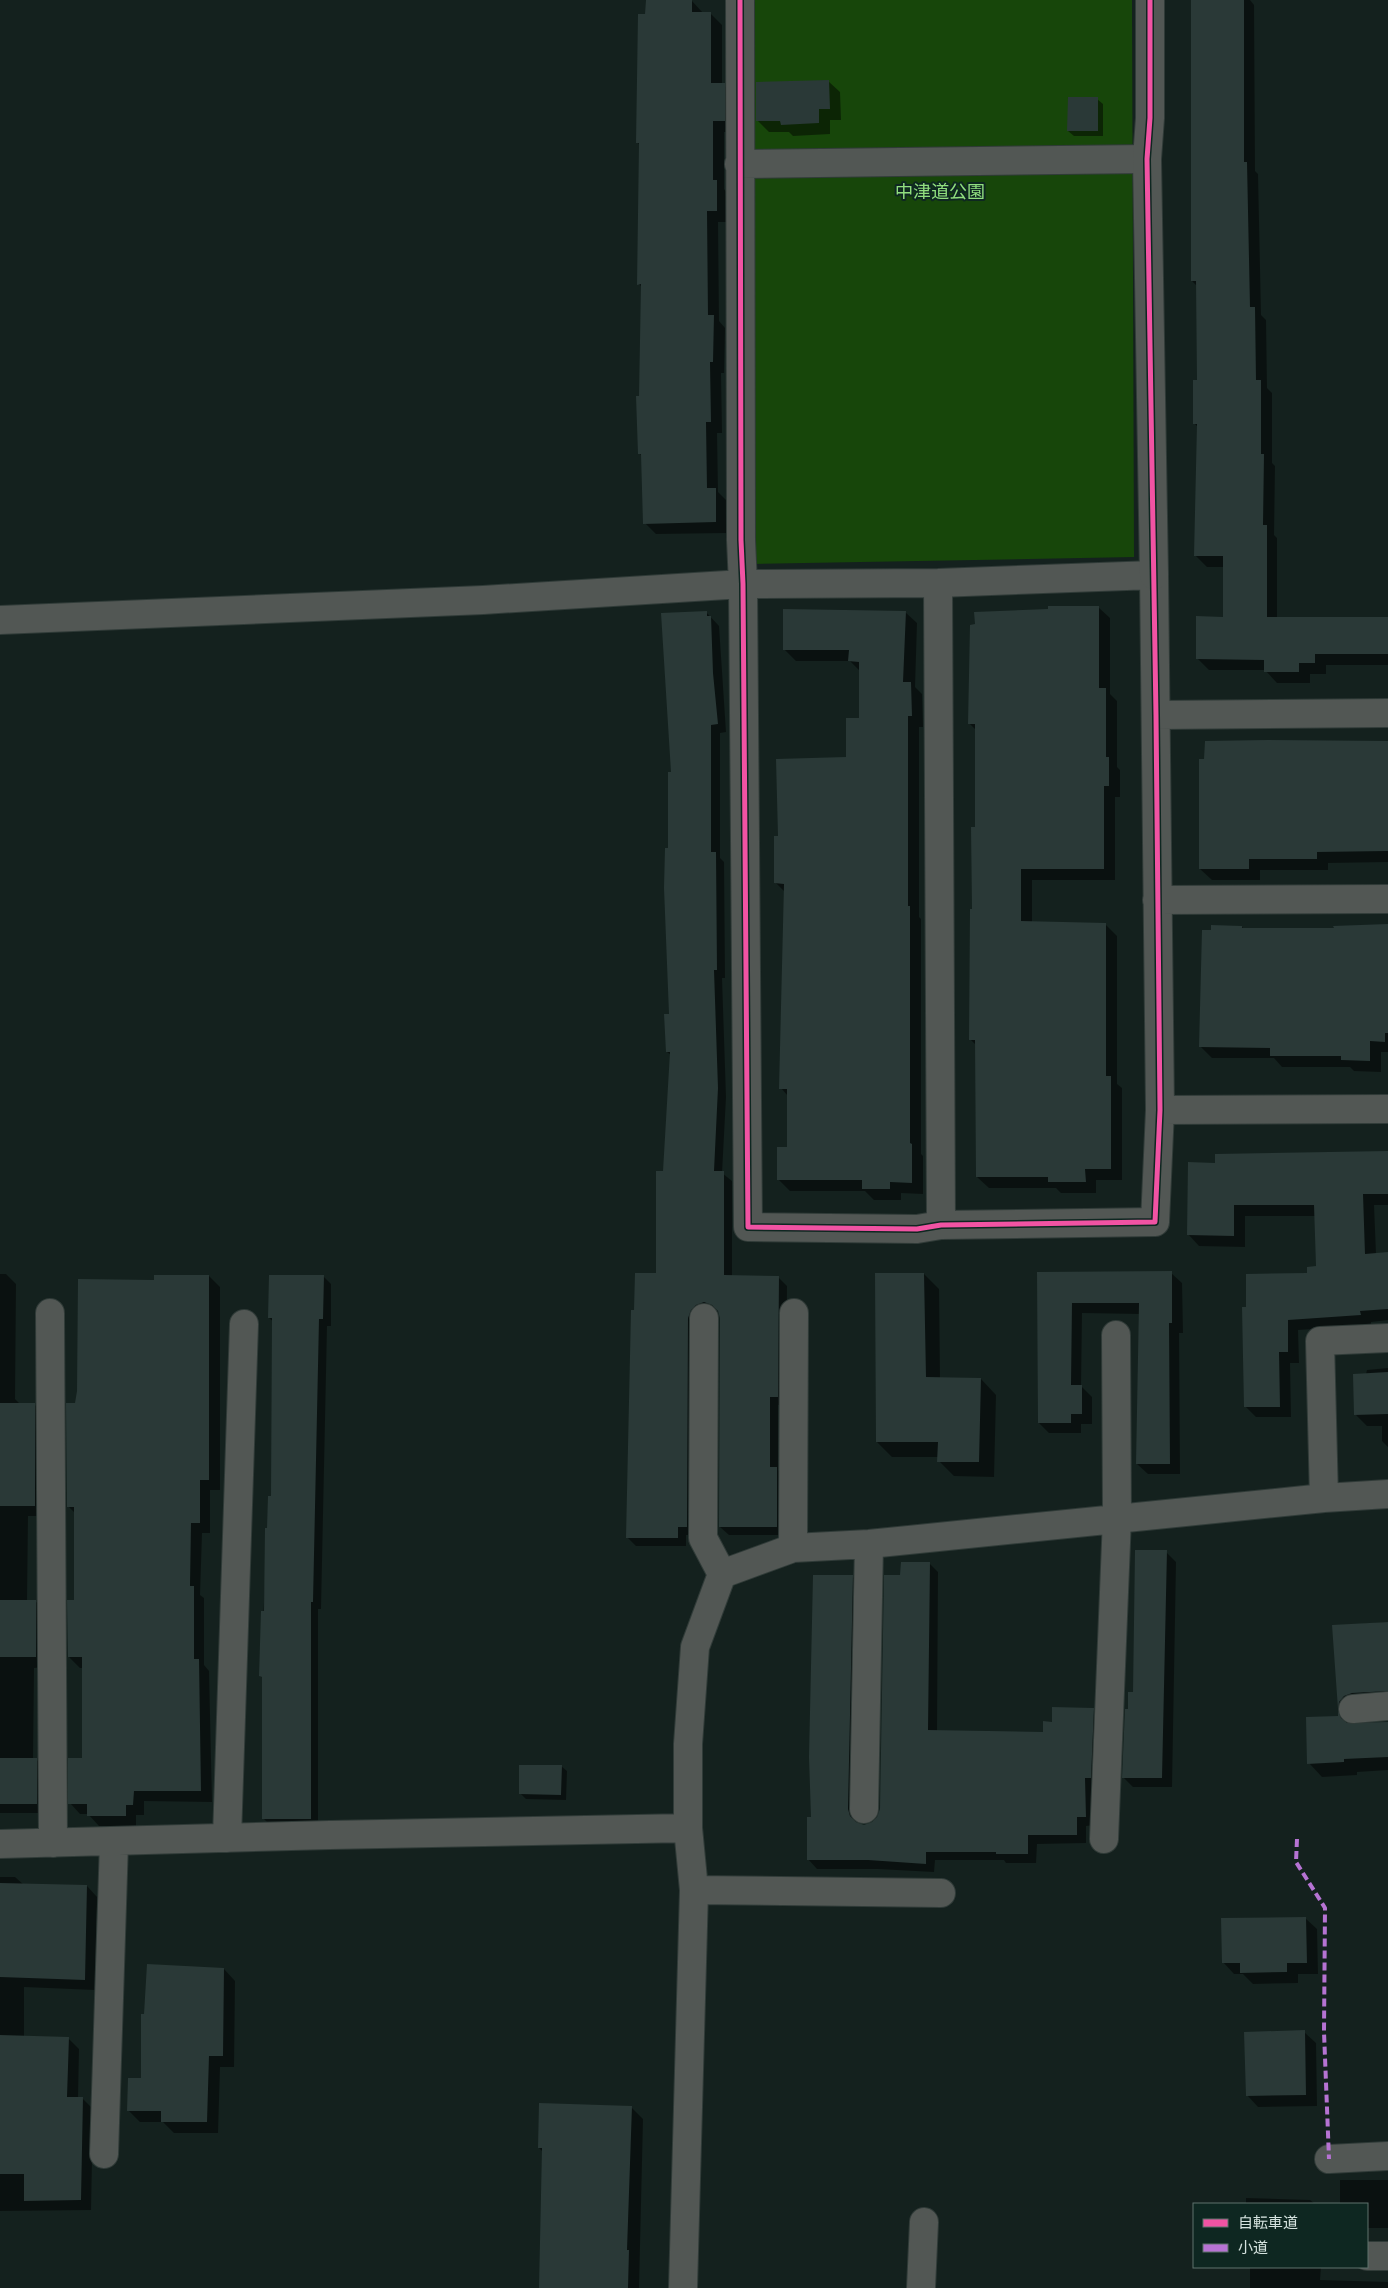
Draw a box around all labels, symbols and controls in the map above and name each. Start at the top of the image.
park label: 中津道公園 [895,182,985,203]
legend [1193,2203,1368,2268]
text: 自転車道 [1238,2214,1298,2233]
text: 小道 [1238,2239,1268,2258]

